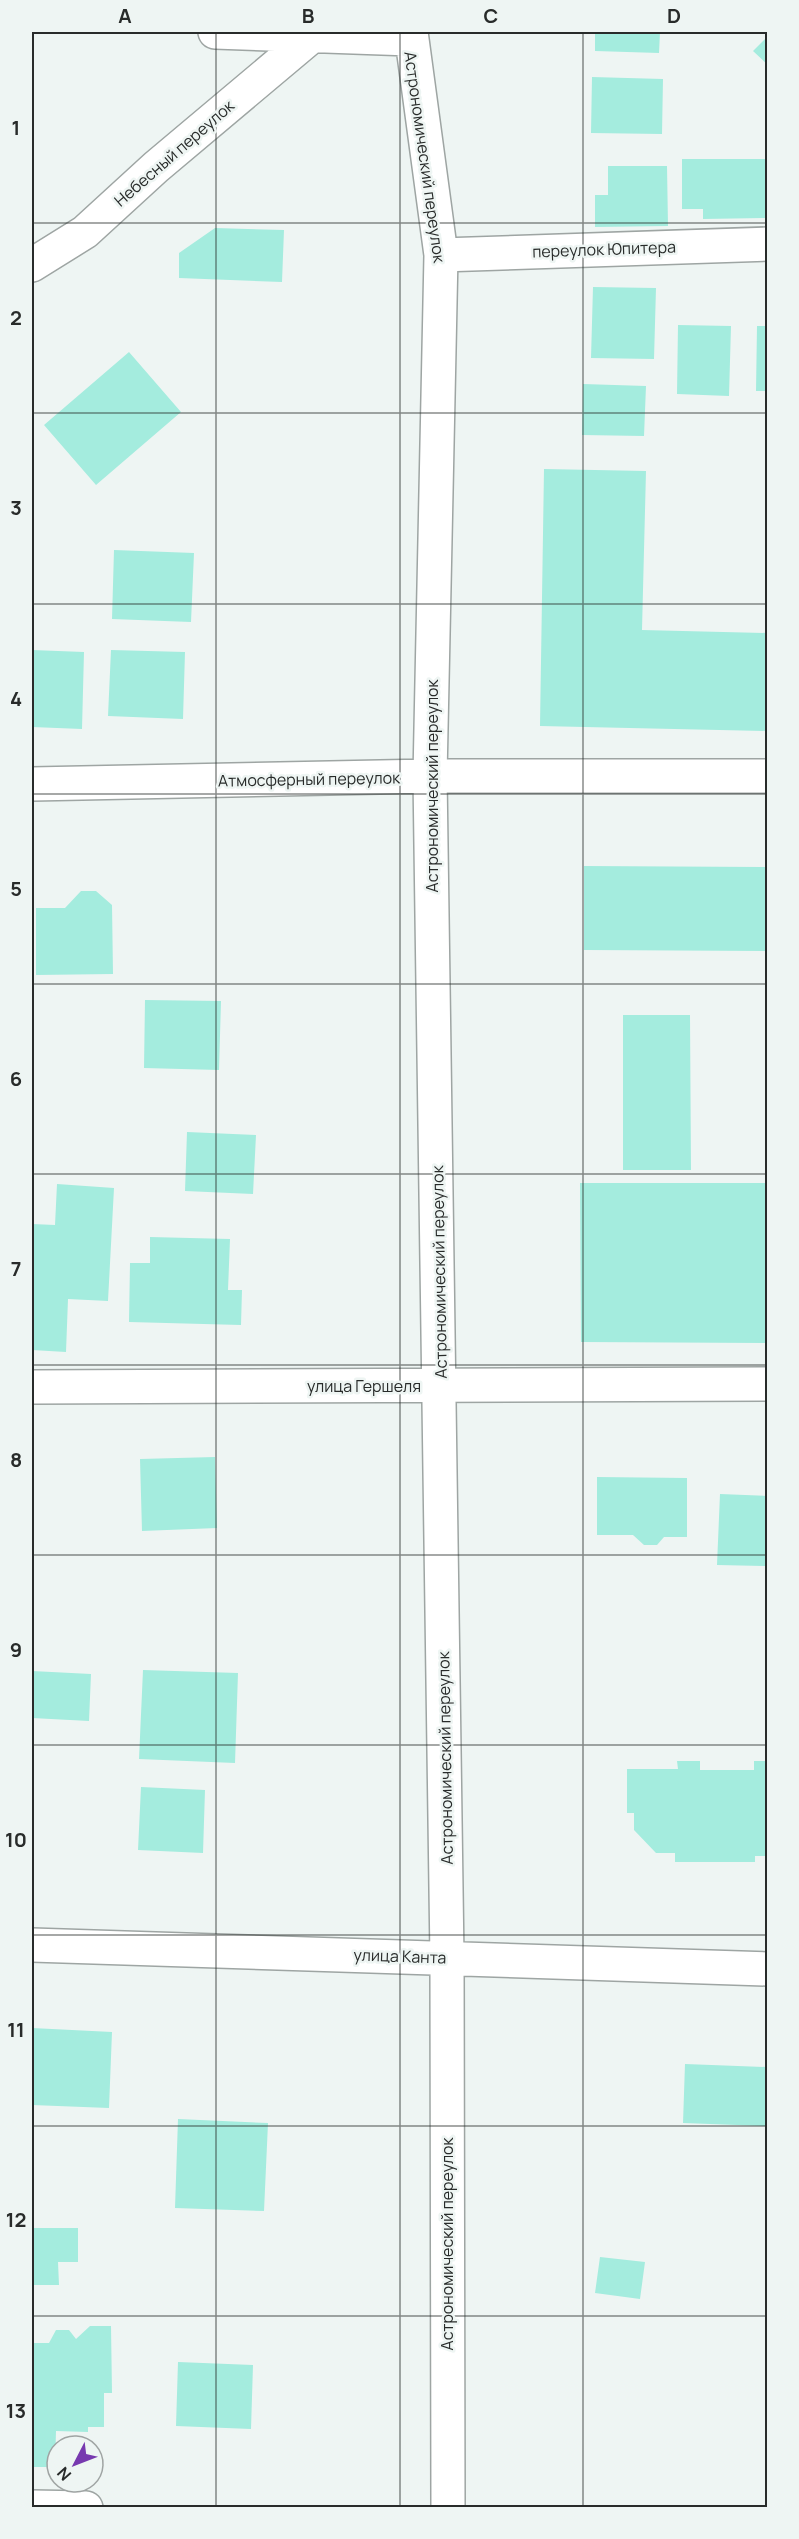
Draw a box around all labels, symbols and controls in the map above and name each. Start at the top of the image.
text: A [118,2,132,29]
text: B [302,2,315,29]
text: C [484,2,498,29]
text: D [667,2,681,29]
street label: Астрономический переулок [399,50,451,265]
street label: Небесный переулок [109,94,239,211]
text: 1 [12,114,20,141]
street label: переулок Юпитера [532,235,676,263]
text: 2 [10,304,22,331]
text: 3 [10,494,22,521]
street label: Астрономический переулок [421,678,443,893]
text: 4 [10,685,22,712]
street label: Атмосферный переулок [218,766,401,792]
text: 5 [10,875,22,902]
text: 6 [10,1065,22,1092]
street label: Астрономический переулок [426,1164,452,1379]
text: 7 [11,1255,21,1282]
street label: улица Гершеля [307,1375,421,1397]
text: 8 [10,1446,22,1473]
text: 9 [10,1636,22,1663]
street label: Астрономический переулок [432,1650,458,1865]
text: 10 [5,1826,27,1853]
street label: улица Канта [353,1943,447,1969]
text: 11 [7,2016,25,2043]
street label: Астрономический переулок [436,2136,458,2351]
text: 12 [6,2206,26,2233]
text: 13 [6,2397,26,2424]
north arrow [45,2434,105,2494]
text: N [52,2462,76,2486]

